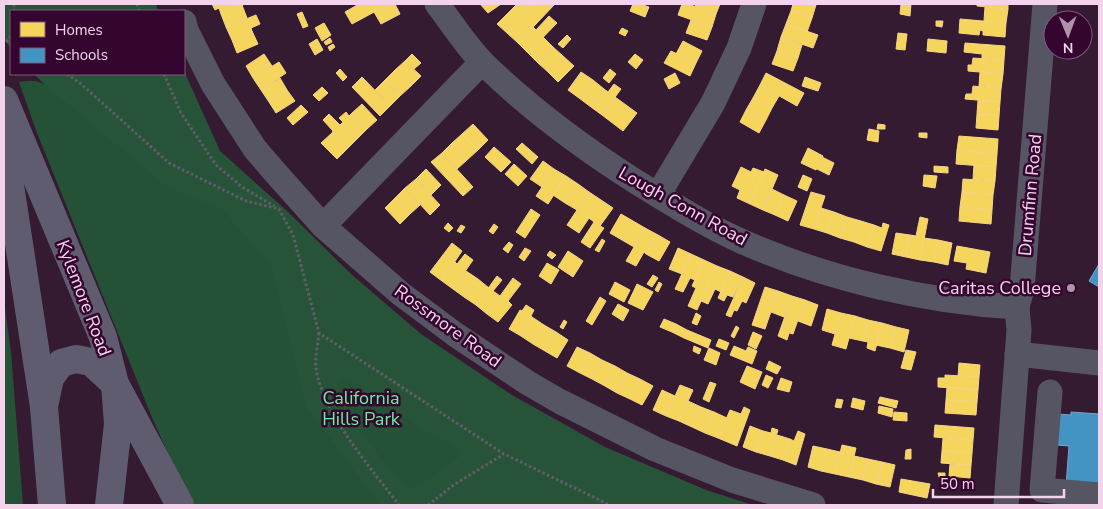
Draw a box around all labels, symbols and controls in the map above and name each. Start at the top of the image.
legend [10,10,185,75]
north arrow [1043,10,1093,60]
text: Homes [55,20,103,40]
text: N [1063,38,1074,57]
text: Schools [55,45,108,65]
street label: Drumfinn Road [1013,133,1047,257]
street label: Lough Conn Road [614,161,752,251]
street label: Kylemore Road [51,236,117,360]
place label: Caritas College [938,276,1061,300]
street label: Rossmore Road [390,279,506,373]
marker: Caritas College [1065,282,1077,294]
park label: California Hills Park [322,386,401,431]
scale bar [933,466,1064,498]
text: 50 m [940,474,975,494]

